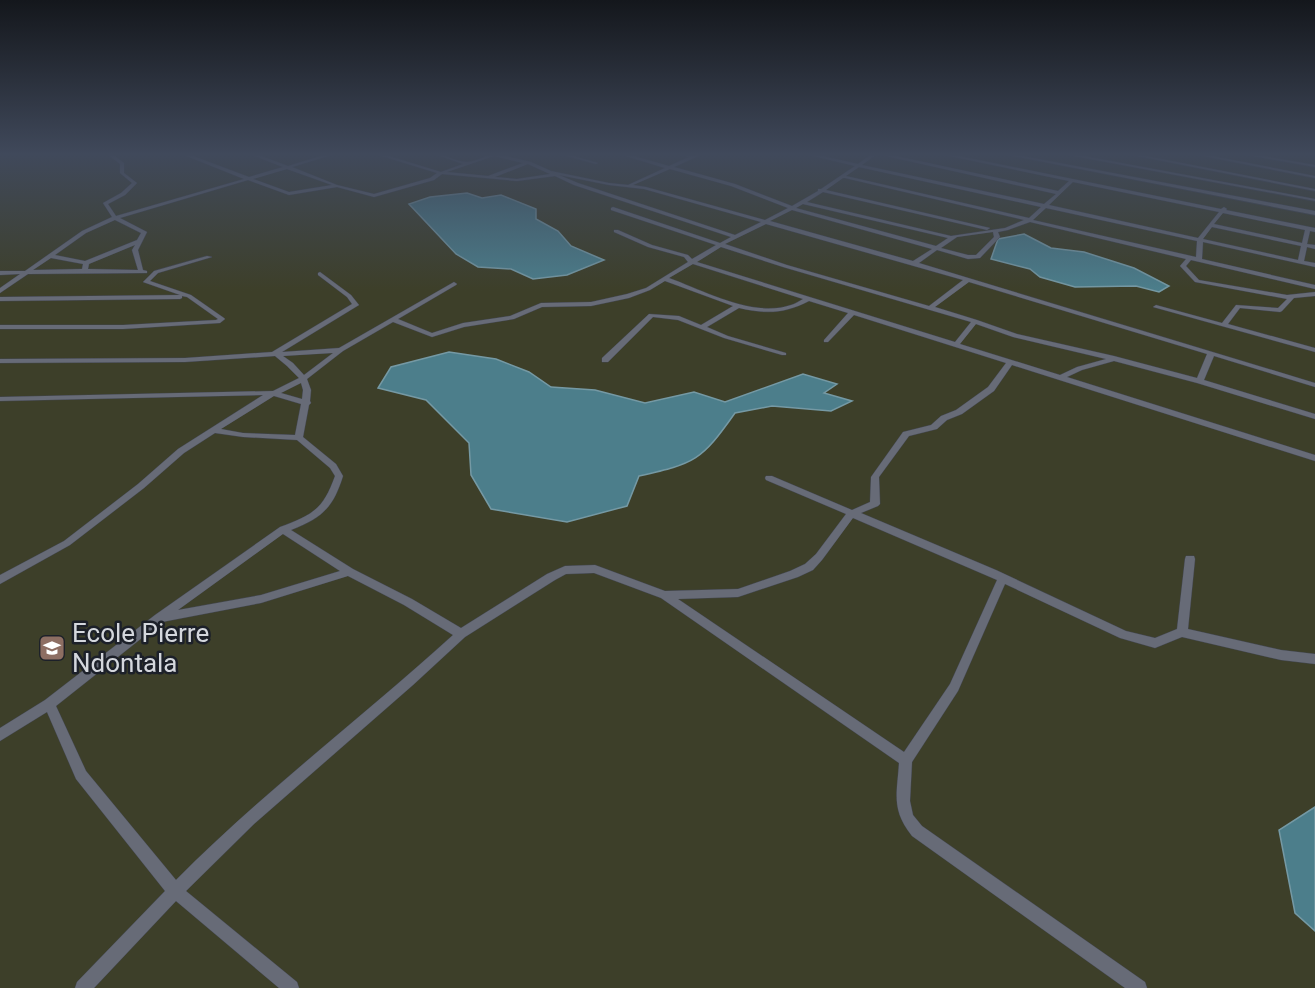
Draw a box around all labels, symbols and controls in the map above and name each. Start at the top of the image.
place label: Ecole Pierre Ndontala [72,618,209,678]
school or university icon: Ecole Pierre Ndontala [37,633,67,663]

